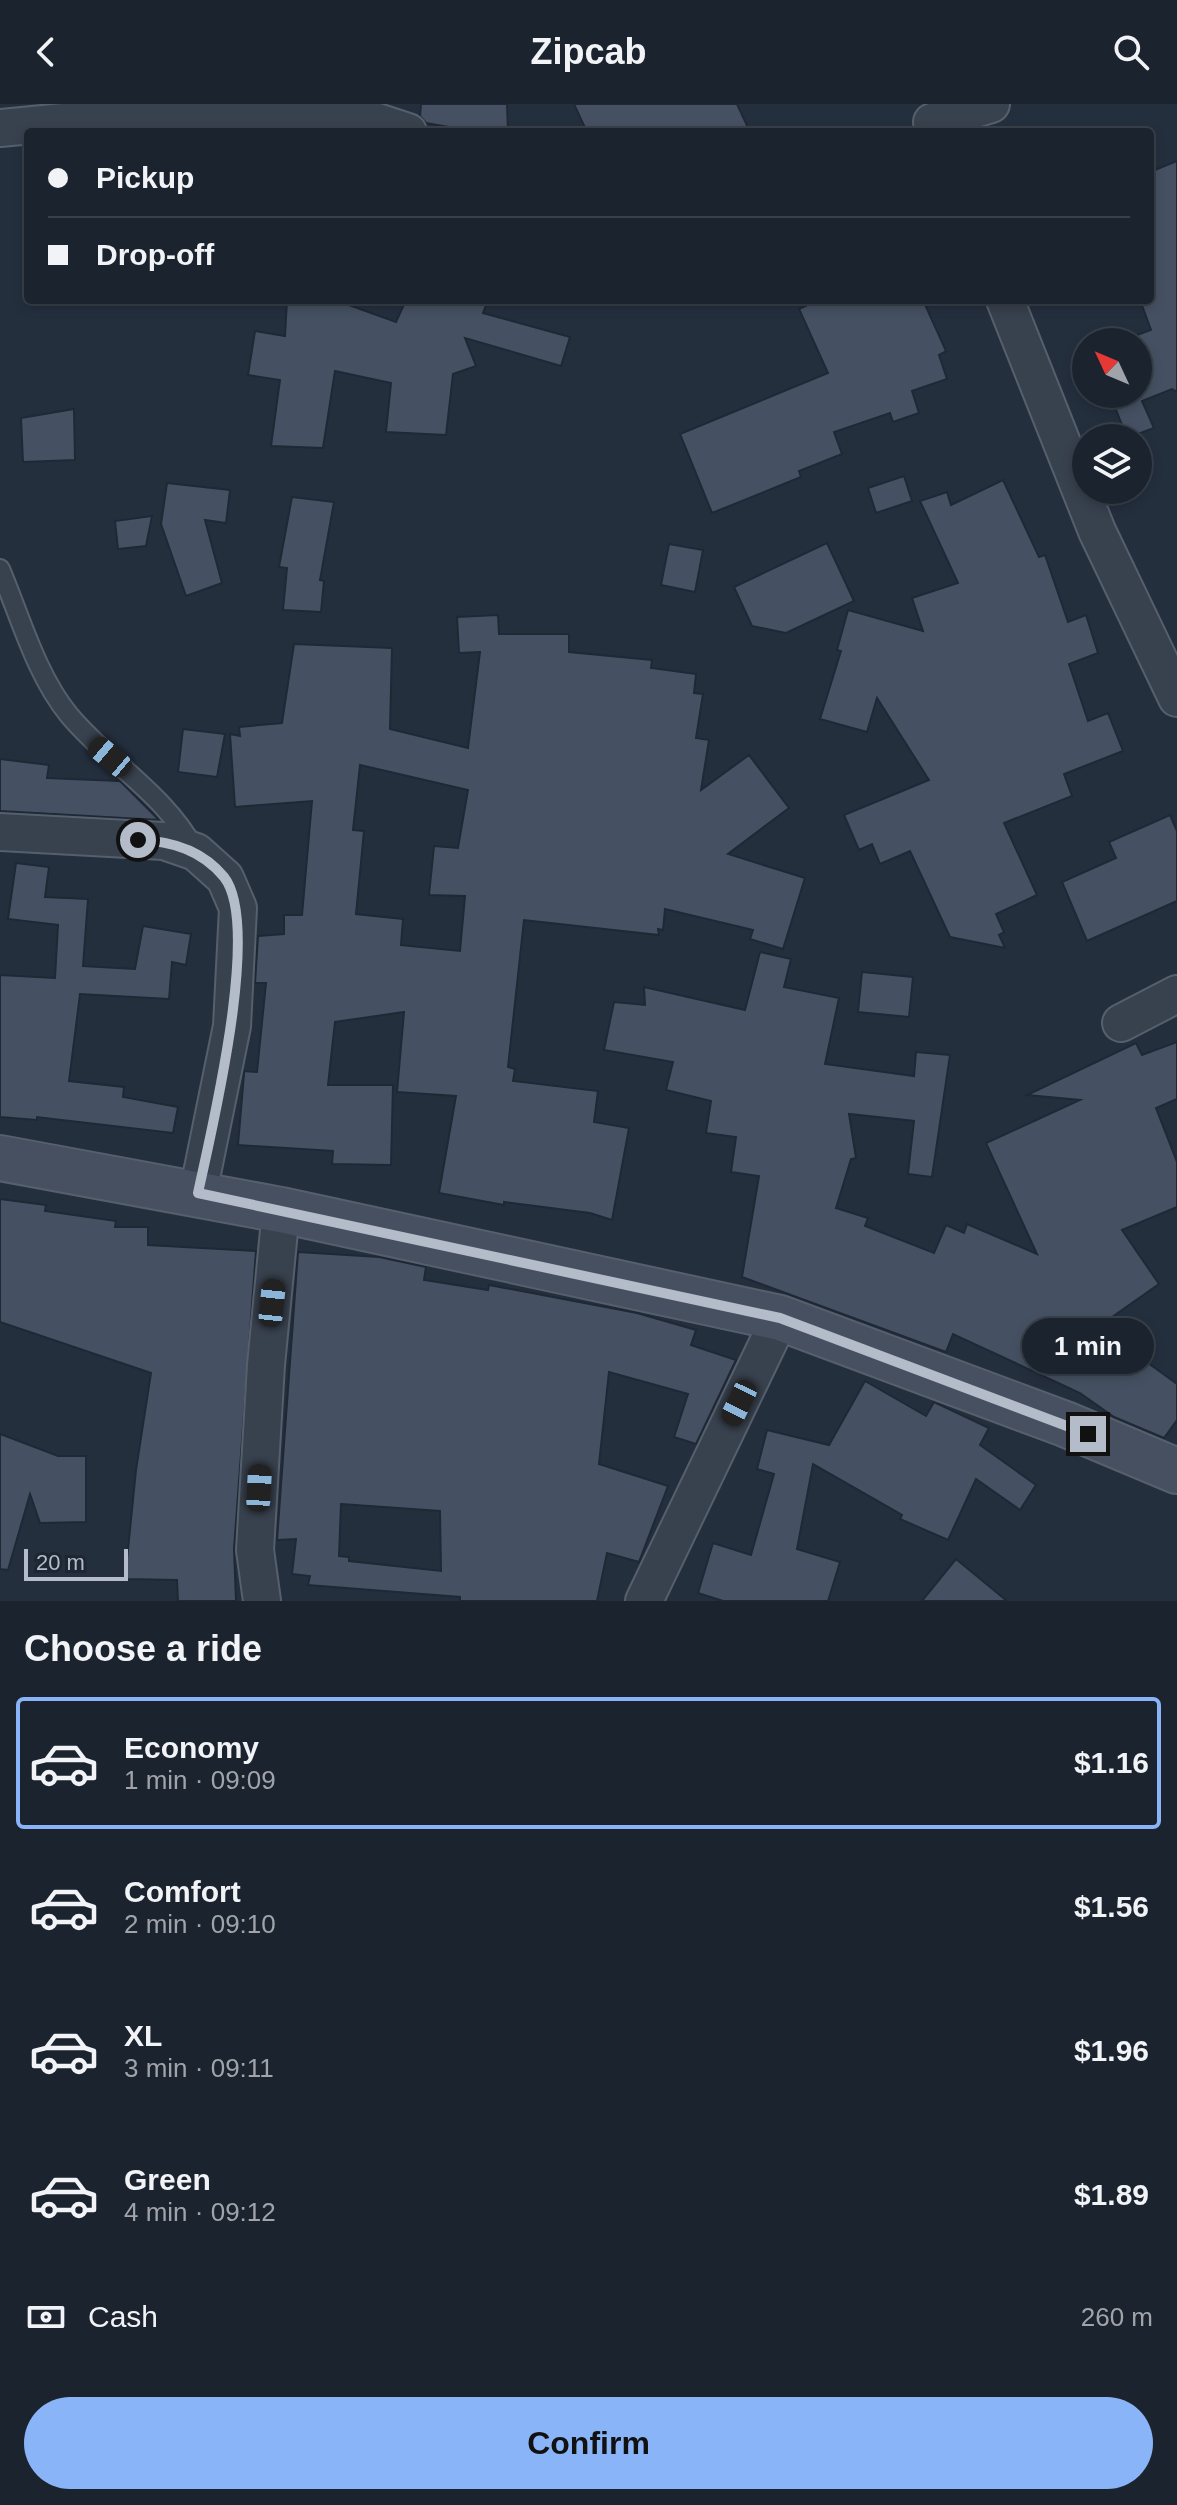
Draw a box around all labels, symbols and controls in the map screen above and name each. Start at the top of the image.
icon: back [24,30,68,74]
icon: search [1109,30,1153,74]
text: Zipcab [530,31,647,72]
text: Pickup [96,161,194,194]
text: Drop-off [96,238,214,271]
north arrow [1072,328,1152,408]
map controls [1072,328,1152,504]
button: layers [1072,424,1152,504]
car [84,732,136,782]
route start [120,822,156,858]
car [258,1278,286,1328]
callout: 1 min [1022,1318,1154,1374]
text: 1 min [1054,1331,1122,1361]
car [718,1376,760,1430]
route end [1070,1416,1106,1452]
car [246,1463,272,1513]
scale bar [24,1545,128,1581]
text: 20 m [36,1550,85,1575]
text: Choose a ride [24,1628,262,1669]
icon: car [28,1727,100,1799]
text: Economy [124,1731,259,1764]
text: $1.16 [1074,1746,1149,1779]
text: 1 min · 09:09 [124,1765,276,1795]
icon: car [28,1871,100,1943]
text: Comfort [124,1875,241,1908]
text: $1.56 [1074,1890,1149,1923]
text: 2 min · 09:10 [124,1909,276,1939]
icon: car [28,2015,100,2087]
text: XL [124,2019,162,2052]
text: $1.96 [1074,2034,1149,2067]
text: 3 min · 09:11 [124,2053,274,2083]
icon: car [28,2159,100,2231]
text: Green [124,2163,211,2196]
text: $1.89 [1074,2178,1149,2211]
text: 4 min · 09:12 [124,2197,276,2227]
icon: cash [24,2295,68,2339]
text: Cash [88,2300,158,2333]
text: 260 m [1081,2302,1153,2332]
button: Confirm [24,2397,1153,2489]

